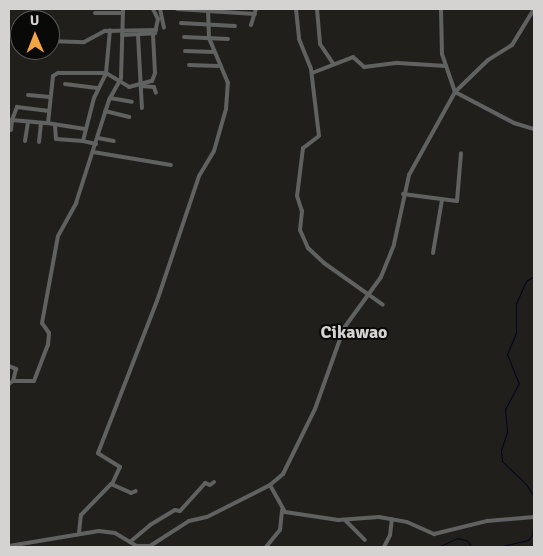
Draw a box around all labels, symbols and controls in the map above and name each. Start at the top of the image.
north arrow [10,10,60,60]
text: U [30,12,40,29]
district label: Cikawao [321,321,387,343]

